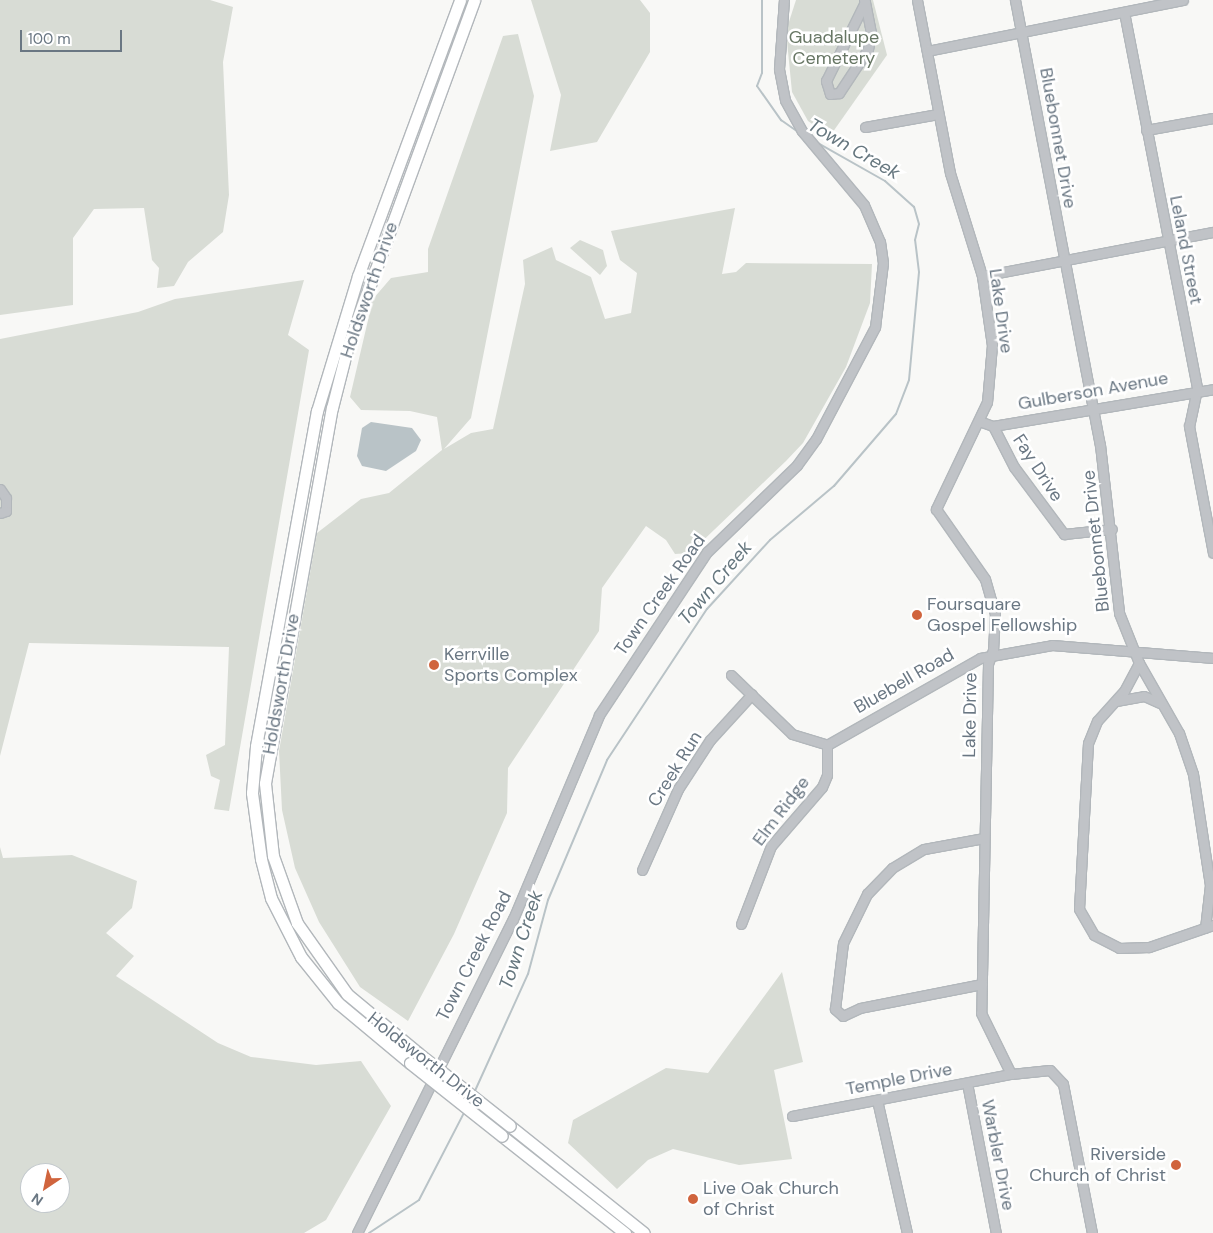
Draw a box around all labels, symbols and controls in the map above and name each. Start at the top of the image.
scale bar [22,20,125,52]
park label: Guadalupe Cemetery [789,27,879,70]
text: 100 m [28,29,71,49]
street label: Bluebonnet Drive [1035,66,1081,210]
water label: Town Creek [804,113,904,185]
street label: Leland Street [1165,194,1207,306]
street label: Holdsworth Drive [336,219,402,361]
street label: Lake Drive [984,267,1018,355]
street label: Gulberson Avenue [1016,367,1170,415]
street label: Fay Drive [1008,430,1068,506]
street label: Bluebonnet Drive [1078,469,1114,613]
street label: Town Creek Road [610,530,710,660]
water label: Town Creek [673,536,757,630]
place label: Foursquare Gospel Fellowship [927,594,1077,636]
marker: Foursquare Gospel Fellowship [911,609,923,621]
street label: Holdsworth Drive [258,612,304,756]
place label: Kerrville Sports Complex [444,644,578,686]
street label: Bluebell Road [850,644,958,718]
marker: Kerrville Sports Complex [428,659,440,671]
street label: Lake Drive [958,672,982,758]
street label: Creek Run [643,727,707,811]
street label: Elm Ridge [748,772,814,850]
street label: Town Creek Road [432,887,516,1025]
water label: Town Creek [494,888,548,992]
street label: Holdsworth Drive [363,1008,489,1112]
street label: Temple Drive [844,1058,954,1100]
street label: Warbler Drive [977,1098,1019,1212]
place label: Riverside Church of Christ [1029,1144,1166,1186]
marker: Riverside Church of Christ [1170,1159,1182,1171]
north arrow [20,1163,70,1213]
place label: Live Oak Church of Christ [703,1178,839,1220]
text: N [28,1189,46,1210]
marker: Live Oak Church of Christ [687,1193,699,1205]

